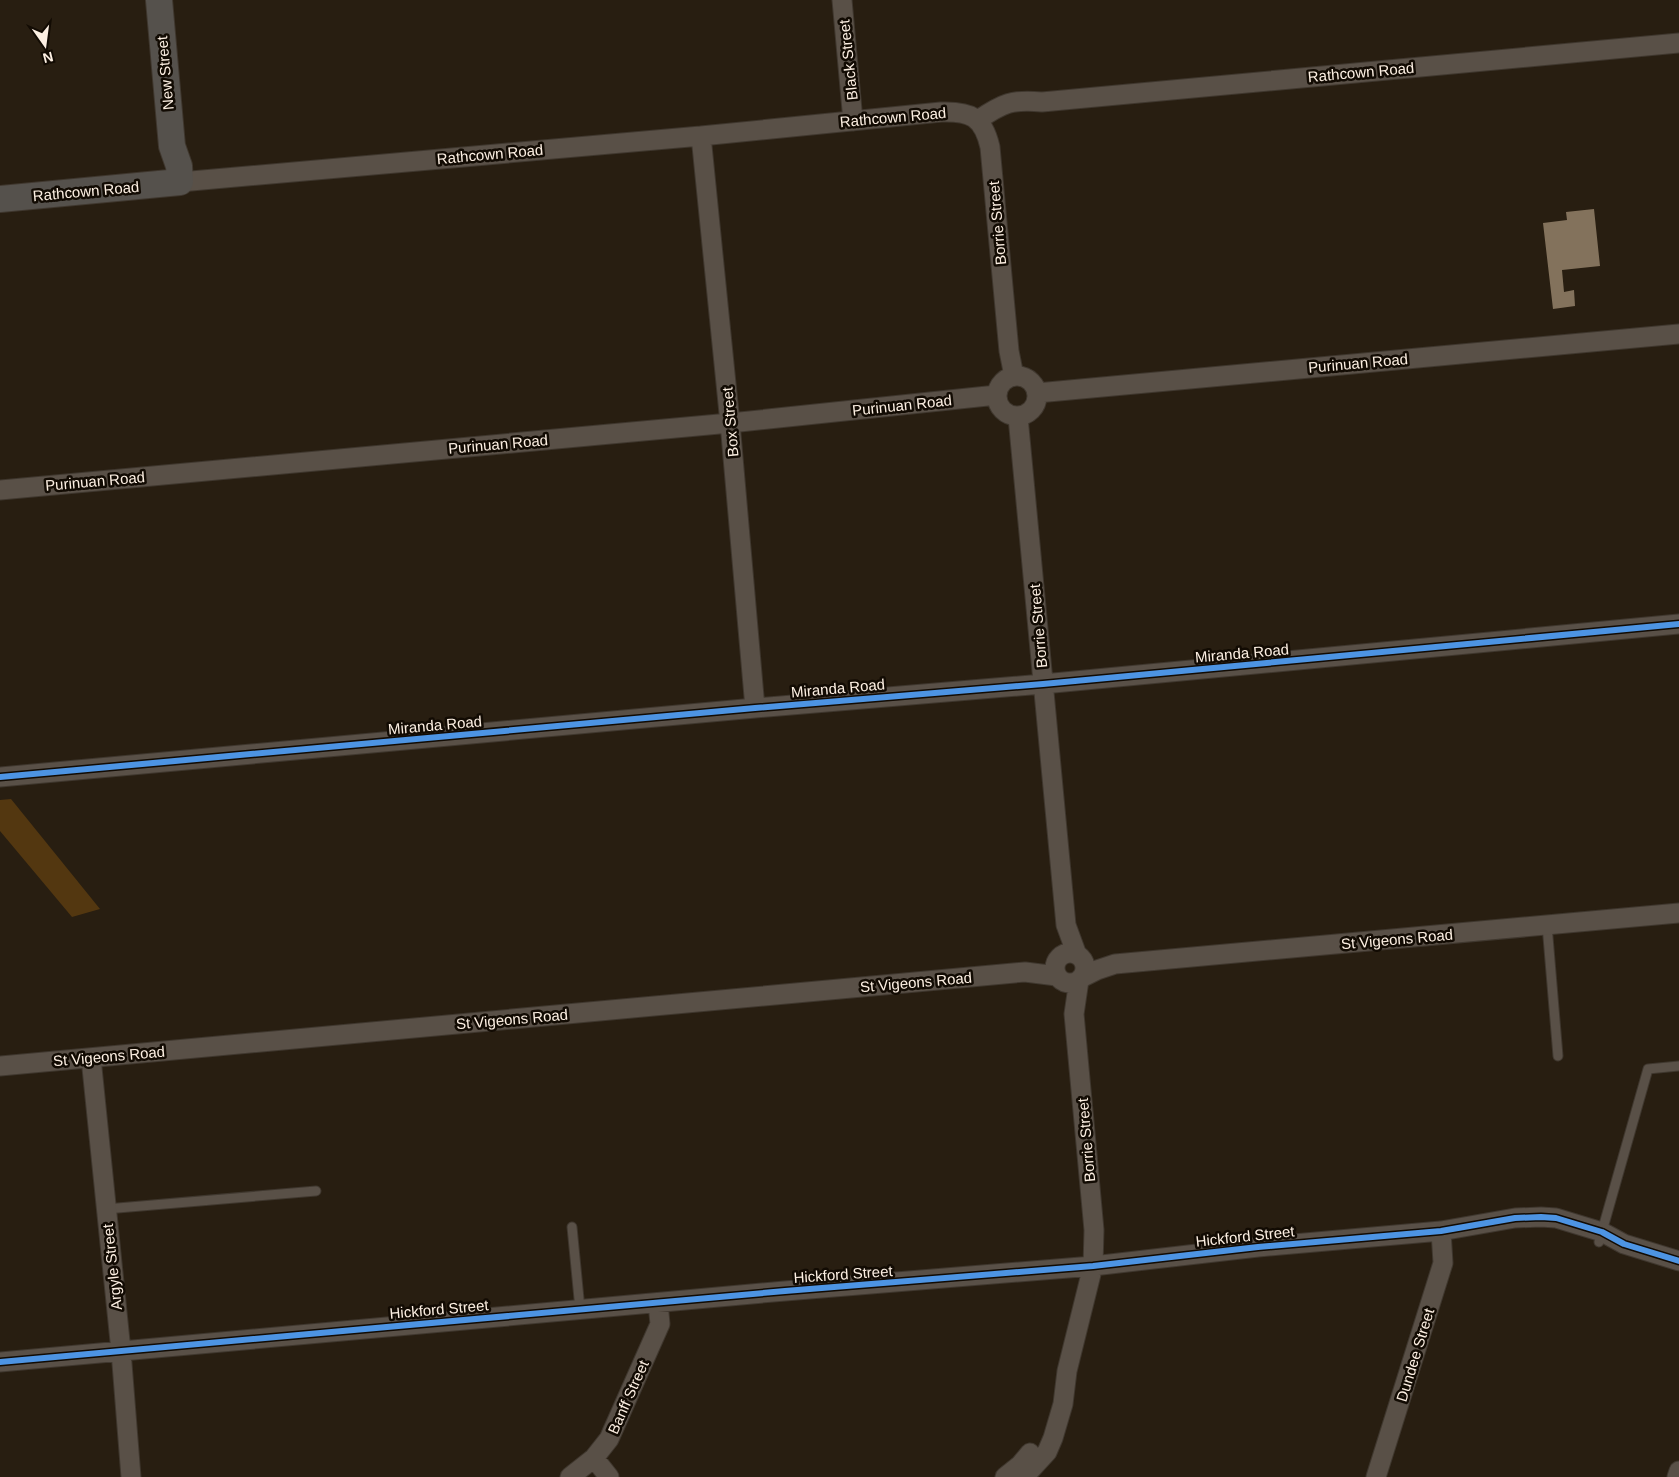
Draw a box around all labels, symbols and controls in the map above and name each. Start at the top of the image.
street label: Black Street [835,18,861,101]
north arrow [20,20,70,70]
street label: New Street [153,34,177,111]
text: N [41,49,55,67]
street label: Rathcown Road [1307,59,1415,85]
street label: Rathcown Road [839,104,947,130]
street label: Rathcown Road [436,141,544,167]
street label: Rathcown Road [32,178,140,204]
street label: Borrie Street [985,179,1009,266]
street label: Purinuan Road [1307,350,1409,376]
street label: Box Street [718,386,742,458]
street label: Purinuan Road [851,391,953,419]
street label: Purinuan Road [447,431,549,457]
street label: Purinuan Road [44,468,146,494]
street label: Borrie Street [1026,582,1050,669]
street label: Miranda Road [1194,640,1290,666]
street label: Miranda Road [790,675,886,701]
street label: Miranda Road [387,712,483,738]
street label: St Vigeons Road [1340,926,1454,952]
street label: St Vigeons Road [859,969,973,995]
street label: St Vigeons Road [455,1006,569,1032]
street label: St Vigeons Road [52,1043,166,1069]
street label: Borrie Street [1074,1096,1098,1183]
street label: Argyle Street [99,1222,125,1311]
street label: Hickford Street [1195,1222,1296,1250]
street label: Hickford Street [793,1262,894,1286]
street label: Hickford Street [389,1296,490,1322]
street label: Dundee Street [1393,1305,1438,1404]
street label: Banff Street [604,1357,652,1437]

